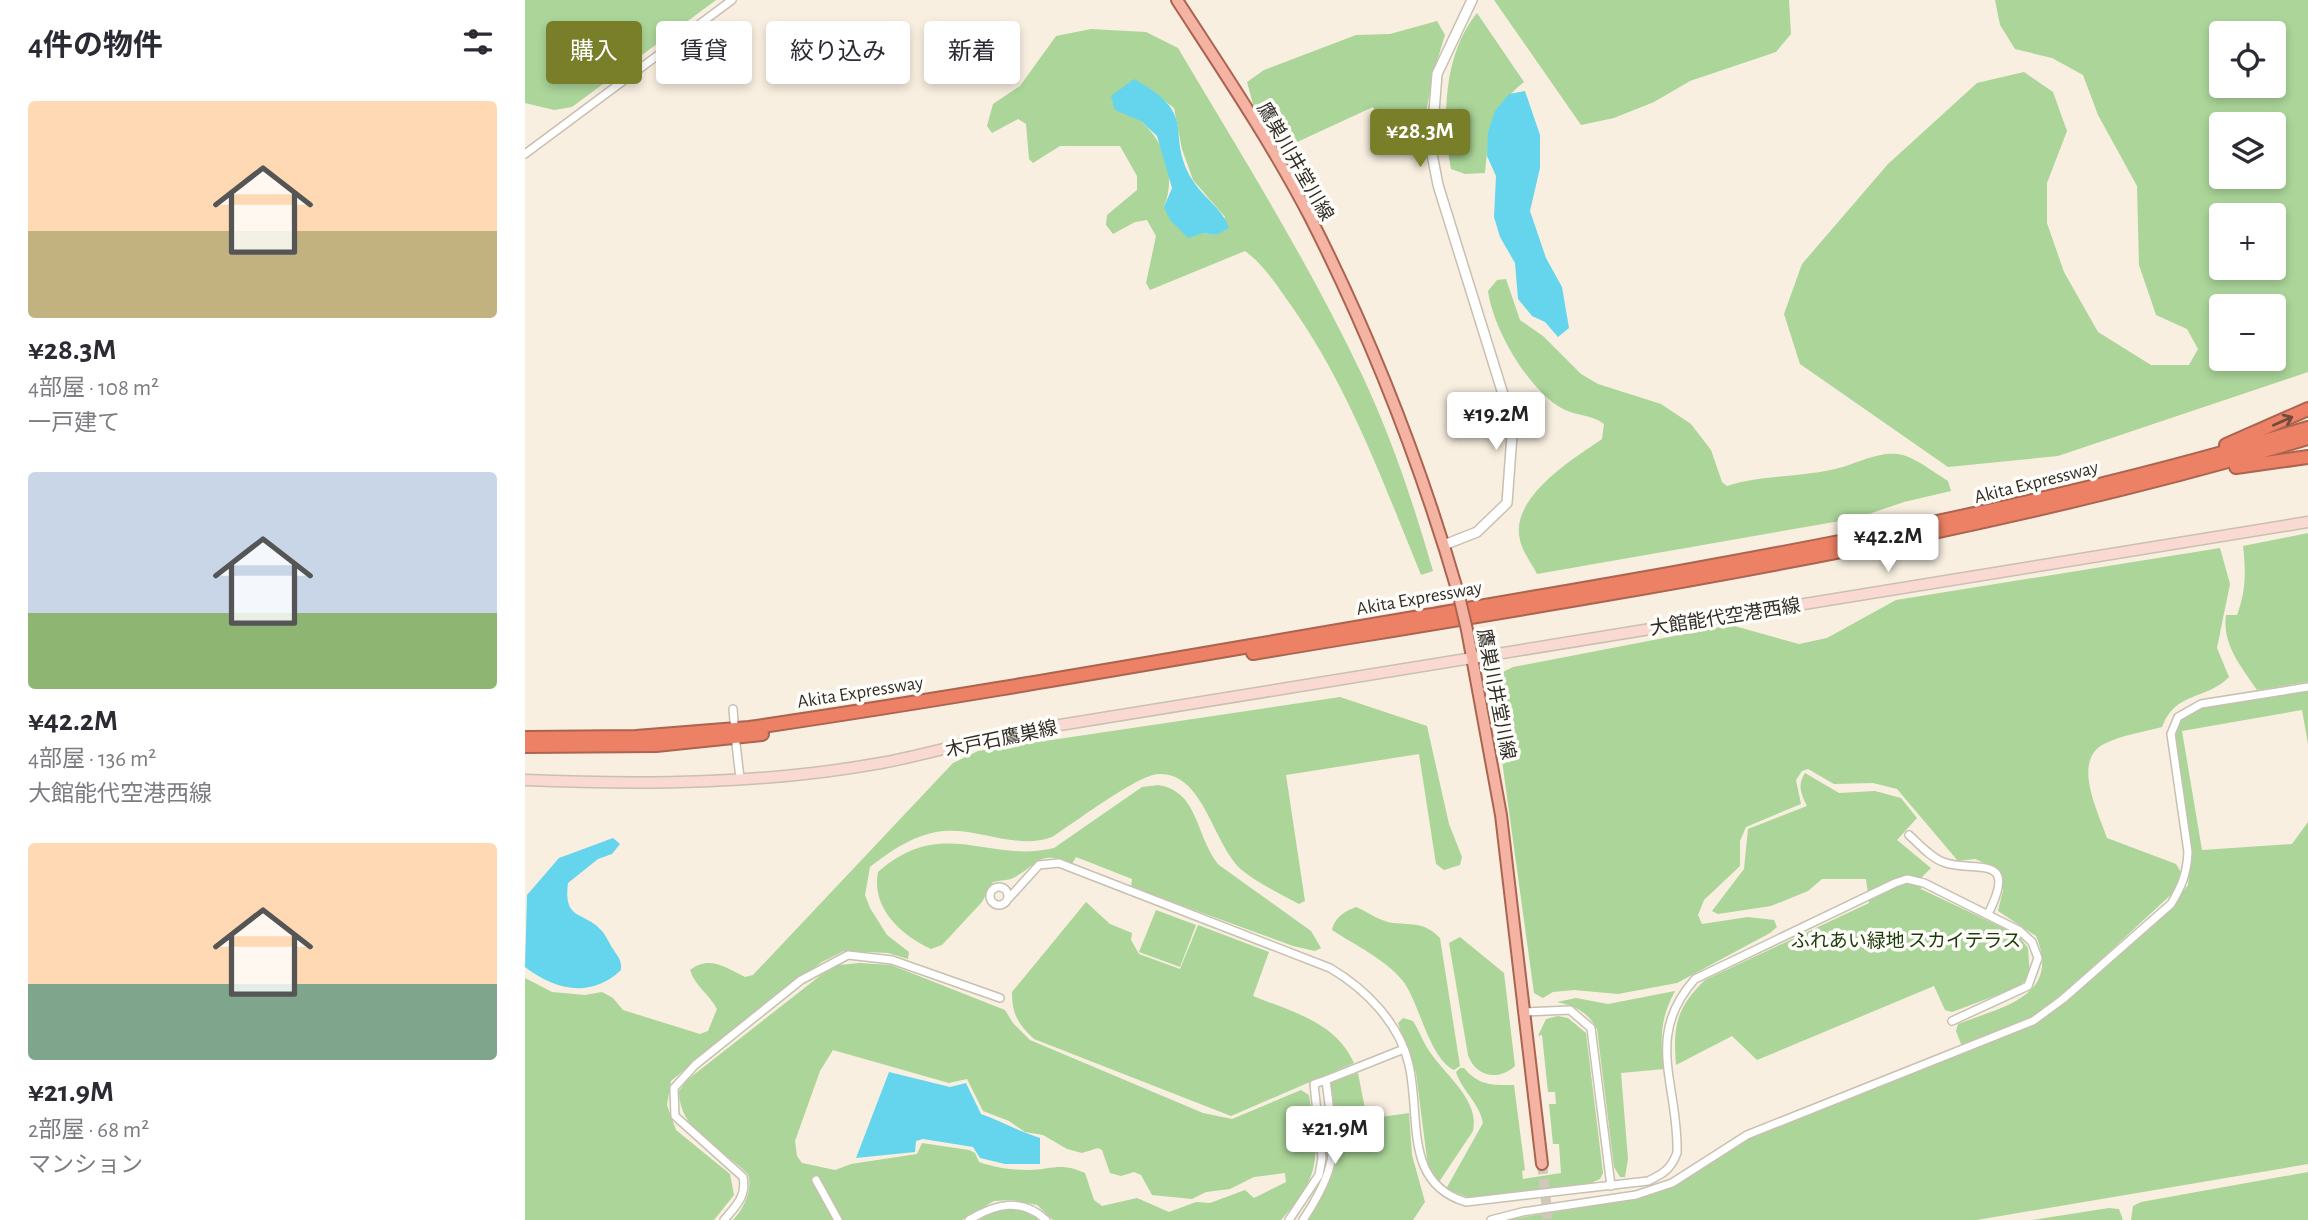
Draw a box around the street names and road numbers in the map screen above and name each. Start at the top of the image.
street label: 鷹巣川井堂川線 [1253,98,1338,224]
street label: Akita Expressway [1972,458,2100,507]
street label: Akita Expressway [1355,578,1484,619]
street label: 大館能代空港西線 [1648,594,1802,639]
street label: 鷹巣川井堂川線 [1474,627,1520,761]
street label: Akita Expressway [796,673,925,712]
street label: 木戸石鷹巣線 [943,716,1059,761]

